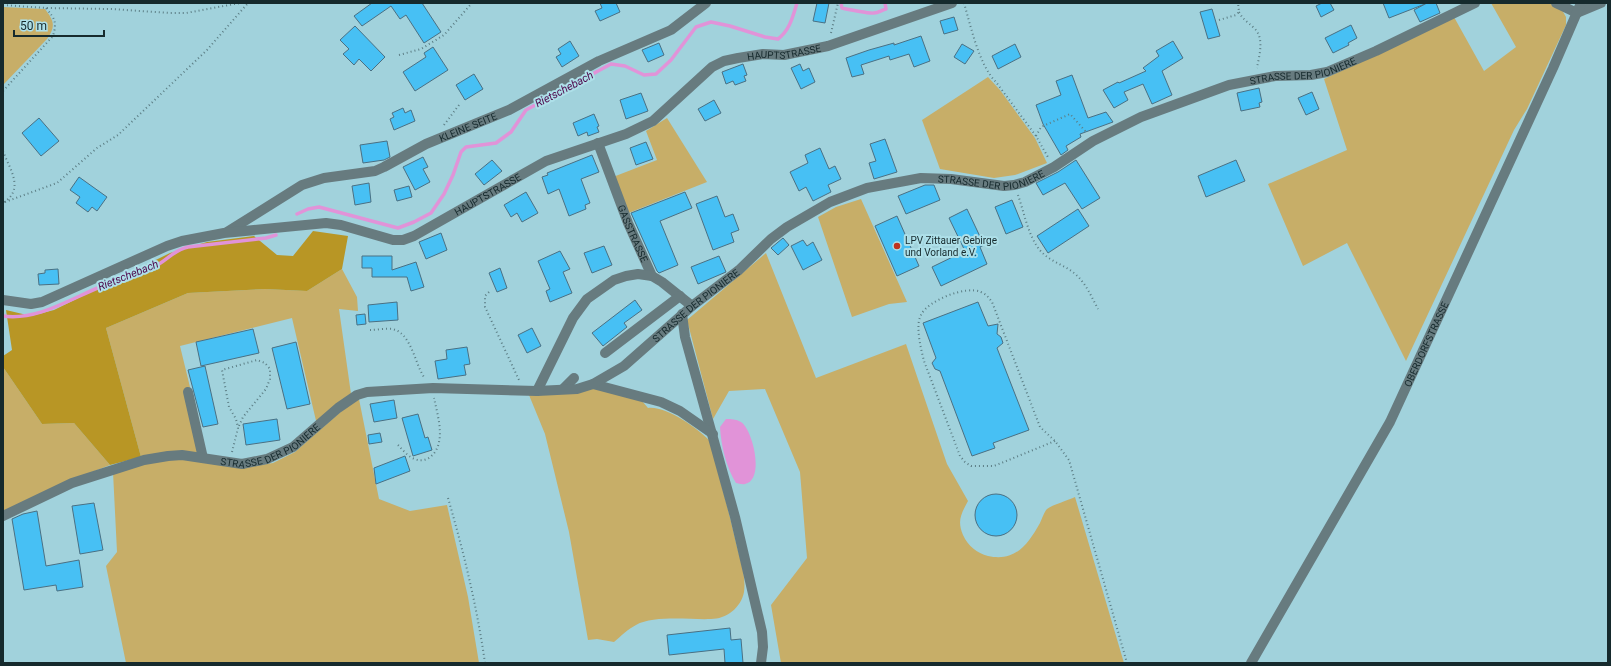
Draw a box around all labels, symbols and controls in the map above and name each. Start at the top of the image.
scale bar [14,12,104,38]
text: 50 m [20,19,47,33]
street label: HAUPTSTRASSE [746,43,822,62]
street label: STRASSE DER PIONIERE [1249,55,1358,87]
water label: Rietschebach [533,69,596,110]
street label: KLEINE SEITE [438,111,499,144]
street label: STRASSE DER PIONIERE [938,168,1047,192]
street label: HAUPTSTRASSE [453,171,523,218]
street label: GASSTRASSE [616,203,650,264]
place label: LPV Zittauer Gebirge und Vorland e.V. [905,235,997,258]
marker: LPV Zittauer Gebirge und Vorland e.V. [892,241,902,251]
water label: Rietschebach [96,257,160,294]
street label: STRASSE DER PIONIERE [650,267,742,344]
street label: OBERDORFSTRASSE [1402,300,1451,389]
street label: STRASSE DER PIONIERE [220,421,322,470]

